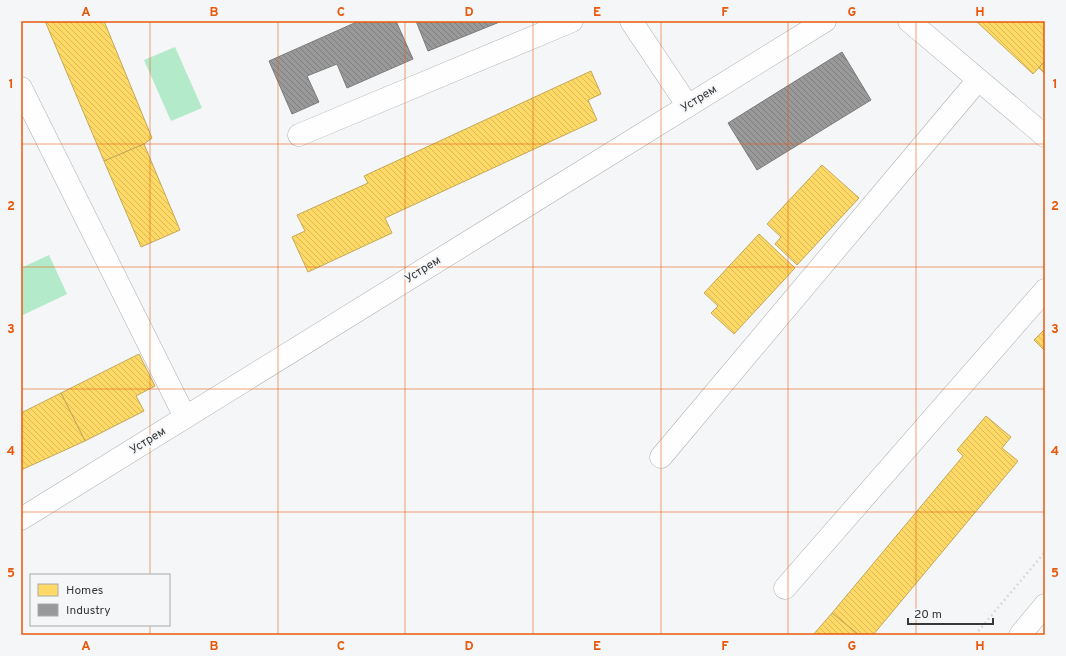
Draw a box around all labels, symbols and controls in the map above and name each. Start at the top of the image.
text: A [81,5,91,21]
text: B [210,5,219,21]
text: C [337,5,345,21]
text: D [464,5,474,21]
text: E [593,5,601,21]
text: F [721,5,729,21]
text: G [848,5,857,21]
text: H [975,5,985,21]
text: 1 [8,77,14,93]
text: 1 [1052,77,1058,93]
street label: Устрем [678,82,720,116]
text: 2 [7,199,15,215]
text: 2 [1051,199,1059,215]
street label: Устрем [402,253,444,287]
text: 3 [7,322,15,338]
text: 3 [1051,322,1059,338]
street label: Устрем [127,424,169,458]
text: 4 [7,444,15,460]
text: 4 [1051,444,1059,460]
text: 5 [7,566,15,582]
text: 5 [1051,566,1059,582]
legend [30,574,170,626]
text: Homes [66,583,103,599]
scale bar [908,600,993,626]
text: Industry [66,603,111,619]
text: 20 m [914,607,942,623]
text: A [81,639,91,655]
text: B [210,639,219,655]
text: C [337,639,345,655]
text: D [464,639,474,655]
text: E [593,639,601,655]
text: F [721,639,729,655]
text: G [848,639,857,655]
text: H [975,639,985,655]

